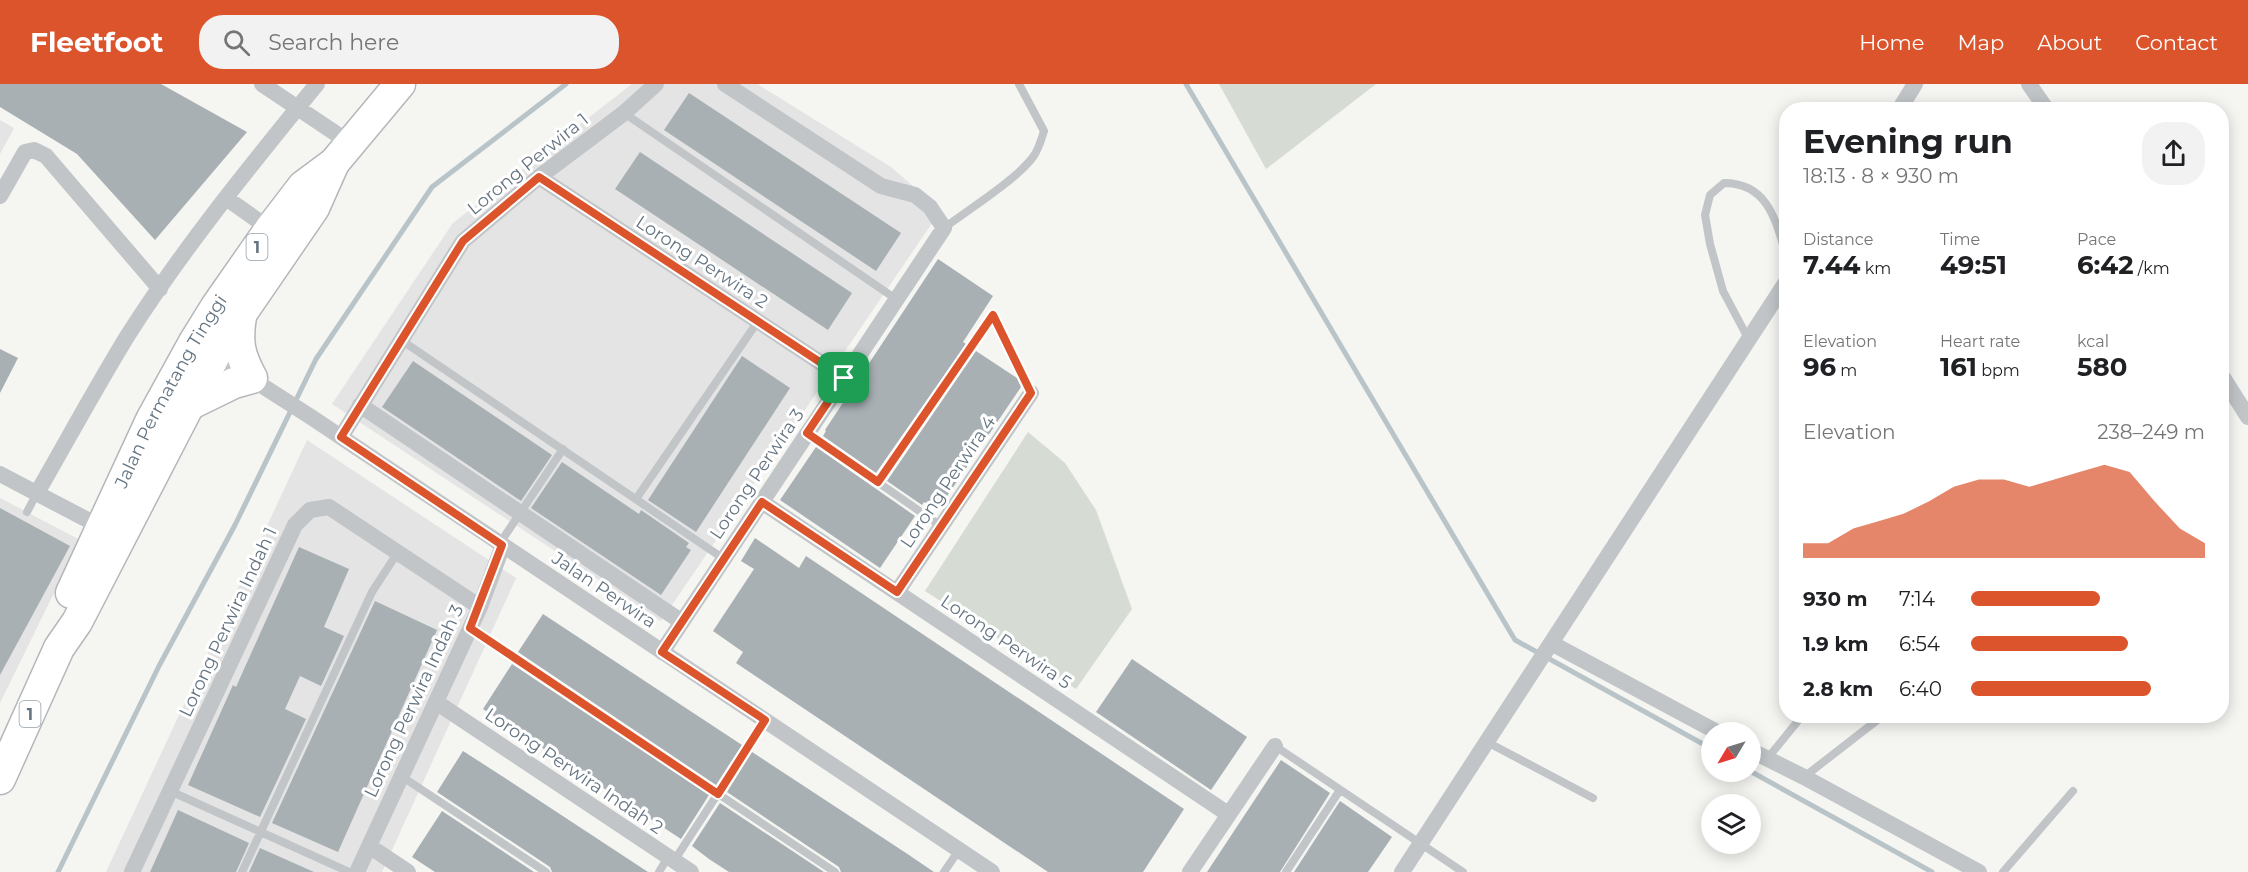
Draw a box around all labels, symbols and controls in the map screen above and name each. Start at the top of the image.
search box [199,15,619,69]
text: Fleetfoot [30,25,163,59]
icon: search [220,26,253,59]
text: Search here [268,29,399,56]
text: Home [1859,30,1924,55]
text: Map [1957,30,2004,55]
text: About [2037,30,2102,55]
text: Contact [2135,30,2218,55]
street label: Lorong Perwira 1 [463,108,593,220]
text: Evening run [1803,121,2013,161]
button: share [2142,122,2205,185]
text: 18:13 · 8 × 930 m [1803,164,1959,188]
street label: Lorong Perwira 2 [632,211,772,313]
text: Distance [1803,230,1873,249]
text: Time [1940,230,1980,249]
text: Pace [2077,230,2116,249]
road number: 1 [246,234,268,260]
text: 7.44 [1803,249,1861,281]
text: 49:51 [1940,249,2007,281]
text: 6:42 [2077,249,2134,281]
text: km [1861,259,1891,278]
text: /km [2134,259,2170,278]
street label: Jalan Permatang Tinggi [110,291,232,492]
text: Elevation [1803,332,1877,351]
text: Heart rate [1940,332,2020,351]
text: kcal [2077,332,2109,351]
text: 96 [1803,351,1836,383]
text: 161 [1940,351,1977,383]
text: 580 [2077,351,2127,383]
pin [818,352,869,403]
icon: arrive [827,361,860,394]
text: m [1836,361,1857,380]
text: bpm [1977,361,2020,380]
street label: Lorong Perwira 3 [705,404,809,544]
street label: Lorong Perwira 4 [896,412,1000,552]
text: Elevation [1803,420,1895,444]
text: 238–249 m [2097,420,2205,444]
street label: Lorong Perwira Indah 1 [174,524,282,720]
street label: Jalan Perwira [547,547,660,633]
text: 930 m [1803,587,1868,611]
text: 7:14 [1899,587,1935,611]
street label: Lorong Perwira 5 [936,590,1076,694]
street label: Lorong Perwira Indah 3 [360,601,468,801]
text: 1.9 km [1803,632,1869,656]
text: 6:54 [1899,632,1940,656]
text: 2.8 km [1803,677,1873,701]
text: 6:40 [1899,677,1942,701]
road number: 1 [20,701,40,727]
street label: Lorong Perwira Indah 2 [481,703,667,839]
north arrow [1701,722,1761,782]
map controls [1701,722,1761,854]
button: layers [1701,794,1761,854]

